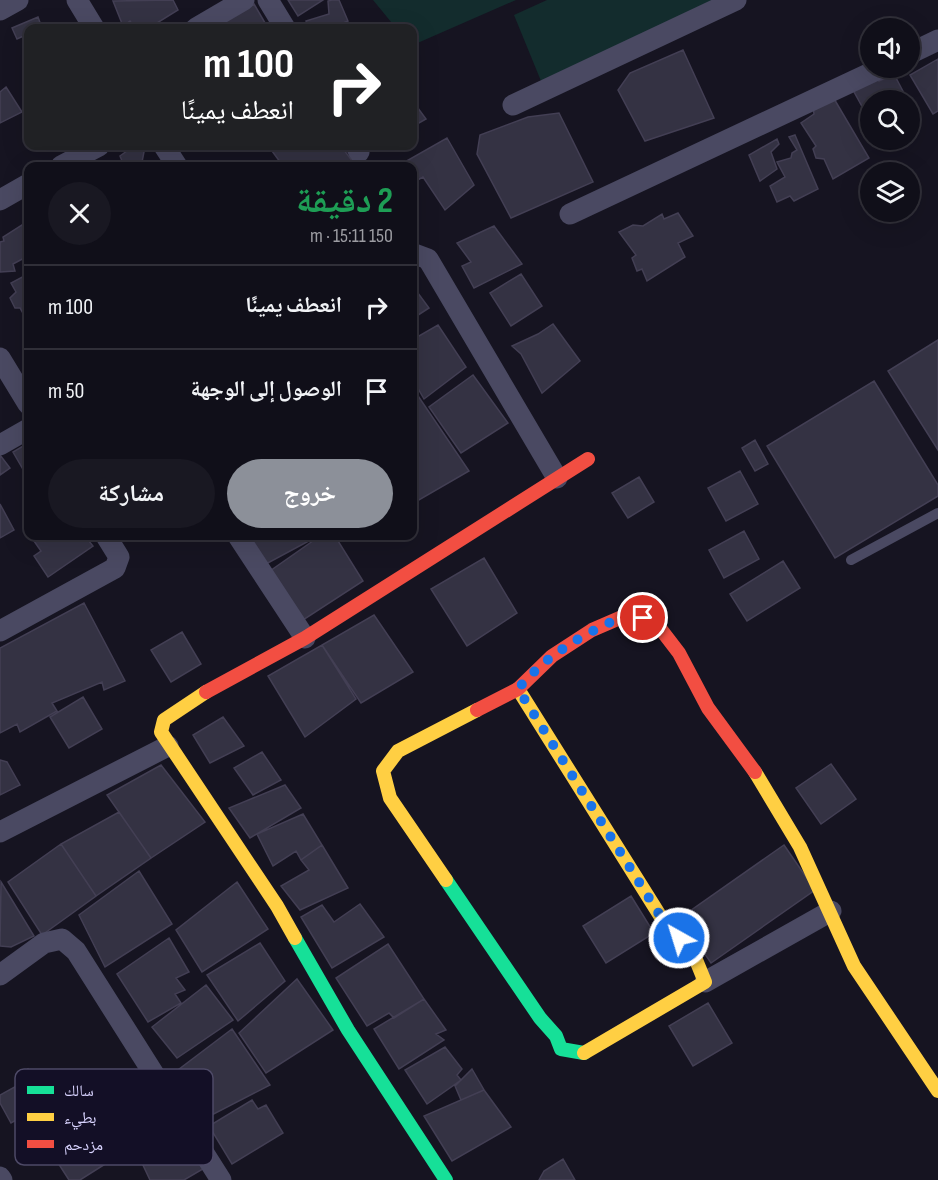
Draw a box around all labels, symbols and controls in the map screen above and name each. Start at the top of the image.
map controls [860,18,920,222]
button: sound [860,18,920,78]
text: 100 m [203,39,294,90]
icon: right [315,48,393,126]
button: search [860,90,920,150]
text: انعطف يمينًا [181,95,294,127]
button: layers [860,162,920,222]
text: 2 دقيقة [296,180,393,223]
button: close [48,182,111,245]
text: 150 m · 15:11 [310,224,393,248]
icon: right [360,291,393,324]
text: انعطف يمينًا [245,292,342,319]
text: 100 m [48,294,93,321]
icon: arrive [360,375,393,408]
text: الوصول إلى الوجهة [190,376,342,403]
text: 50 m [48,378,84,405]
button: مشاركة [48,459,215,528]
button: خروج [227,459,393,528]
pin [617,592,668,643]
icon: arrive [626,601,659,634]
position arrow [647,906,711,970]
legend [15,1069,213,1165]
text: سالك [64,1082,94,1101]
text: بطيء [64,1109,96,1130]
text: مزدحم [64,1136,103,1155]

